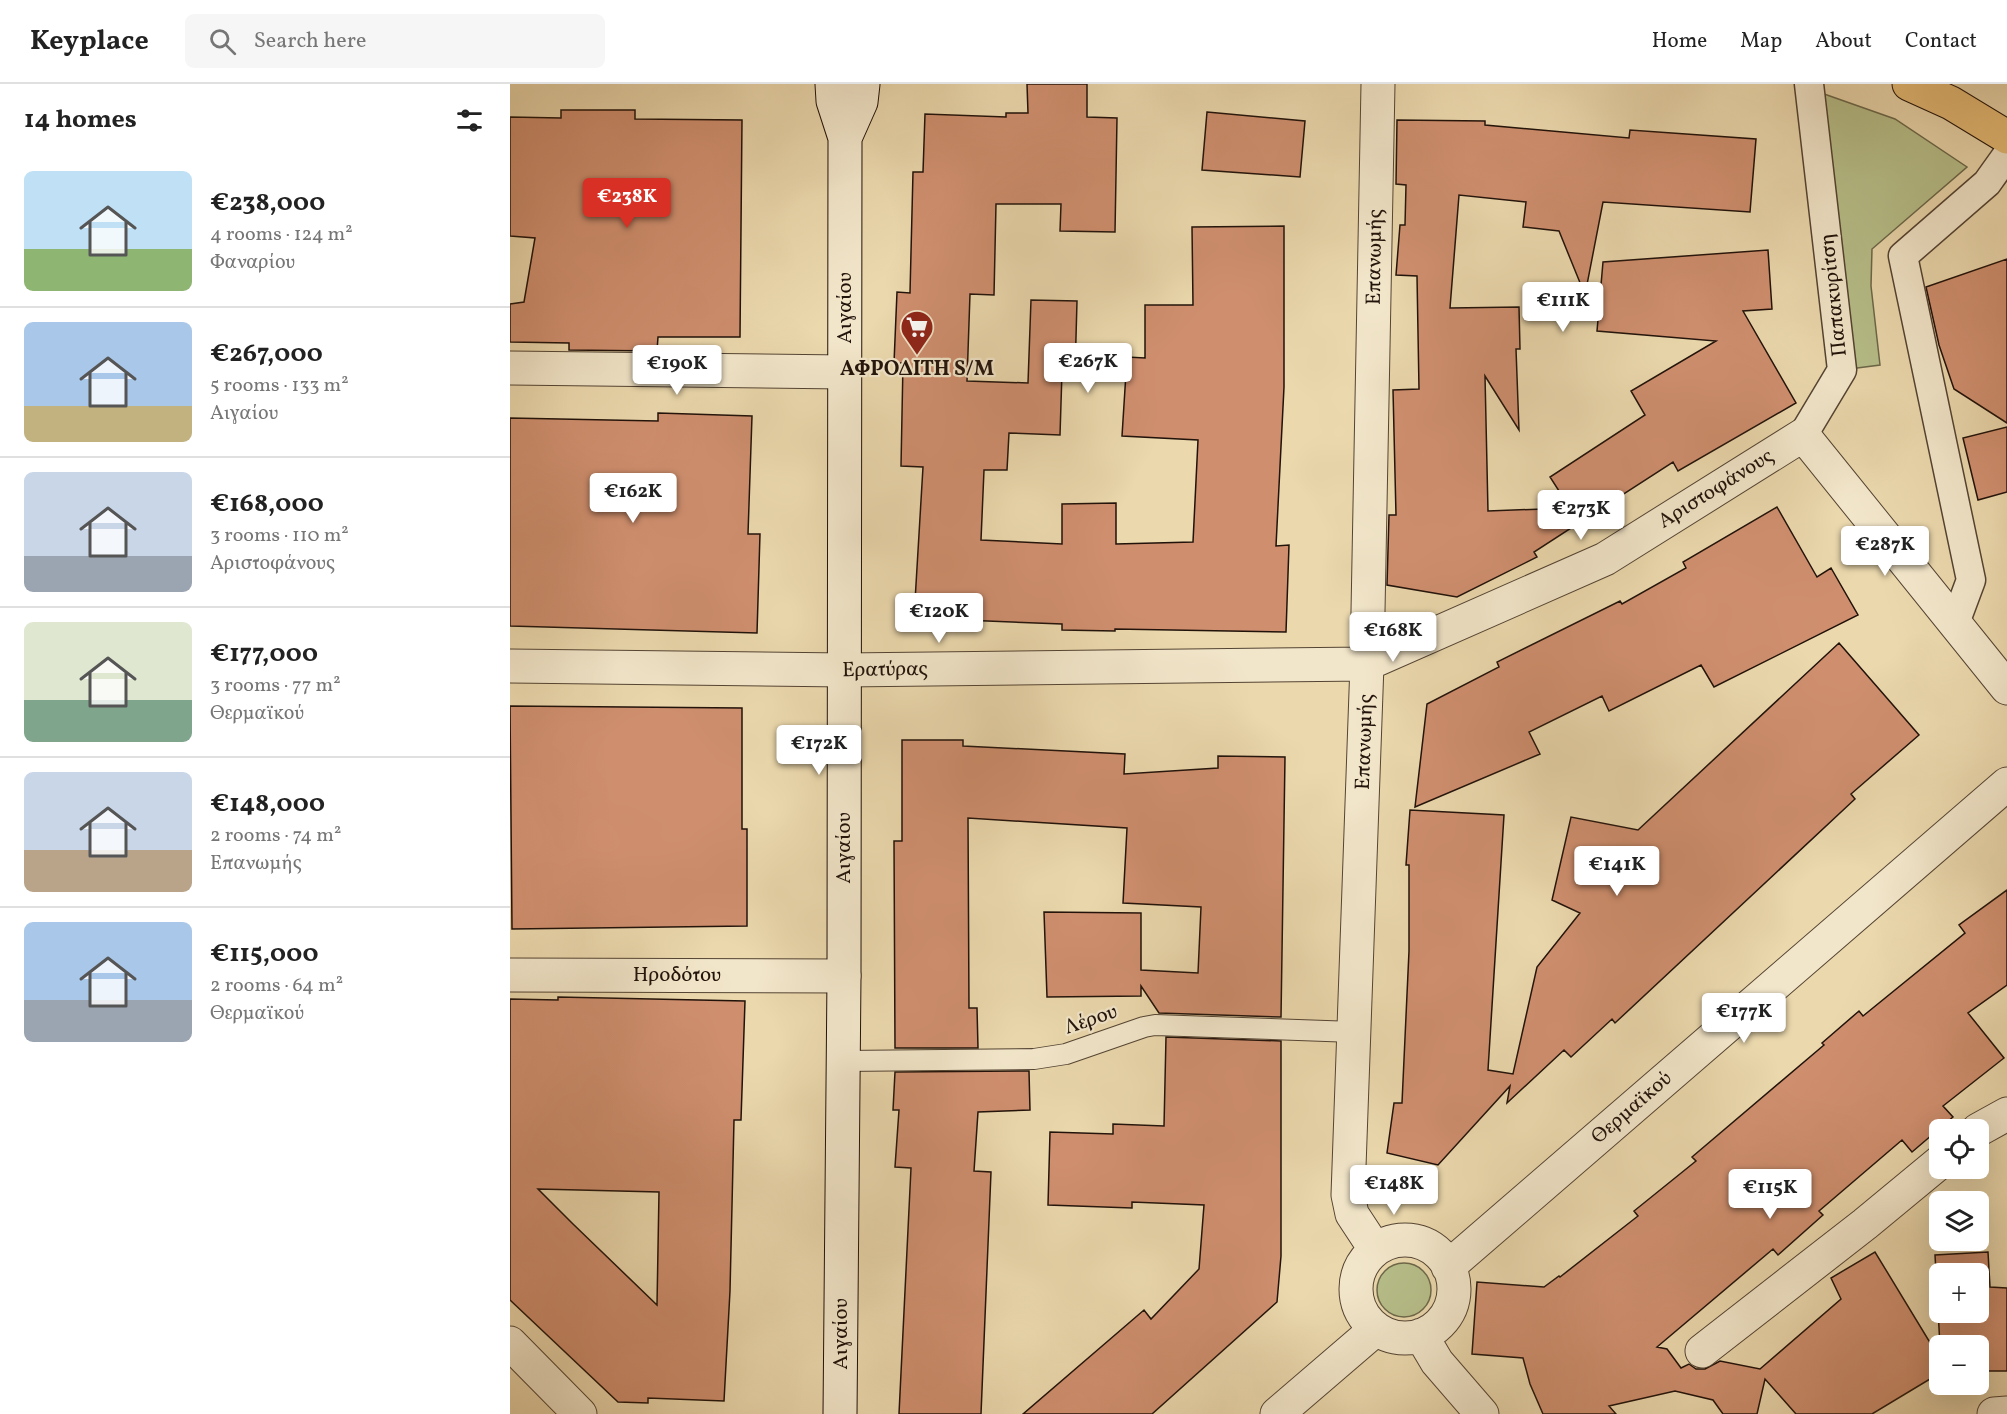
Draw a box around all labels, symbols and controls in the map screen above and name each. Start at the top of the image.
search box [185,14,605,68]
text: Keyplace [30,22,149,61]
icon: search [206,25,239,58]
text: Search here [254,26,366,57]
text: Home [1652,27,1707,56]
text: Map [1740,27,1782,56]
text: About [1815,27,1872,56]
text: Contact [1905,27,1977,56]
text: 14 homes [24,102,137,138]
icon: filters [453,104,486,137]
pin: €238K [585,178,669,229]
text: €238K [597,183,657,211]
text: €238,000 [210,185,325,221]
icon: home [72,195,144,267]
street label: Επανωμής [1360,209,1390,305]
text: 4 rooms · 124 m² [210,221,353,249]
street label: Παπακυρίτση [1813,232,1855,358]
text: Φαναρίου [210,249,295,277]
street label: Αιγαίου [831,272,860,344]
pin: €111K [1521,282,1605,333]
text: €111K [1536,287,1590,315]
supermarket icon: ΑΦΡΟΔΙΤΗ S/M [899,309,935,356]
text: €267,000 [210,336,323,372]
pin: €267K [1046,343,1130,394]
pin: €190K [635,345,719,396]
icon: home [72,346,144,418]
text: €267K [1058,348,1118,376]
text: €190K [647,350,707,378]
place label: ΑΦΡΟΔΙΤΗ S/M [840,355,994,384]
text: 5 rooms · 133 m² [210,372,349,400]
text: Αιγαίου [210,400,278,428]
street label: Αριστοφάνους [1653,442,1779,536]
pin: €162K [591,473,675,524]
text: €162K [604,478,662,506]
text: €168,000 [210,486,324,522]
pin: €273K [1539,490,1623,541]
text: €273K [1552,495,1610,523]
icon: home [72,496,144,568]
text: 3 rooms · 110 m² [210,522,349,550]
pin: €287K [1843,526,1927,577]
text: €287K [1855,531,1915,559]
text: Αριστοφάνους [210,550,335,578]
pin: €120K [897,593,981,644]
text: €120K [909,598,969,626]
pin: €168K [1351,612,1435,663]
text: €168K [1363,617,1423,645]
text: €177,000 [210,636,318,672]
icon: home [72,646,144,718]
street label: Ερατύρας [842,655,928,685]
text: 3 rooms · 77 m² [210,672,341,700]
street label: Επανωμής [1349,693,1381,791]
text: Θερμαϊκού [210,700,304,728]
pin: €172K [777,725,861,776]
text: €172K [790,730,848,758]
text: €148,000 [210,786,325,822]
icon: home [72,796,144,868]
street label: Αιγαίου [830,812,859,884]
text: 2 rooms · 74 m² [210,822,341,850]
pin: €141K [1575,846,1659,897]
text: Επανωμής [210,850,302,878]
text: €141K [1588,851,1646,879]
text: €115,000 [210,936,319,972]
icon: home [72,946,144,1018]
street label: Ηροδότου [633,961,721,990]
text: 2 rooms · 64 m² [210,972,343,1000]
pin: €177K [1702,993,1786,1044]
street label: Λέρου [1061,997,1121,1043]
text: €177K [1716,998,1772,1026]
text: Θερμαϊκού [210,1000,304,1028]
street label: Θερμαϊκού [1585,1065,1679,1151]
map controls [1929,1119,1989,1395]
button: locate [1929,1119,1989,1179]
pin: €148K [1352,1165,1436,1216]
pin: €115K [1728,1169,1812,1220]
text: €148K [1364,1170,1424,1198]
text: €115K [1743,1174,1797,1202]
button: layers [1929,1191,1989,1251]
button: + [1929,1263,1989,1323]
street label: Αιγαίου [827,1298,856,1370]
button: − [1929,1335,1989,1395]

